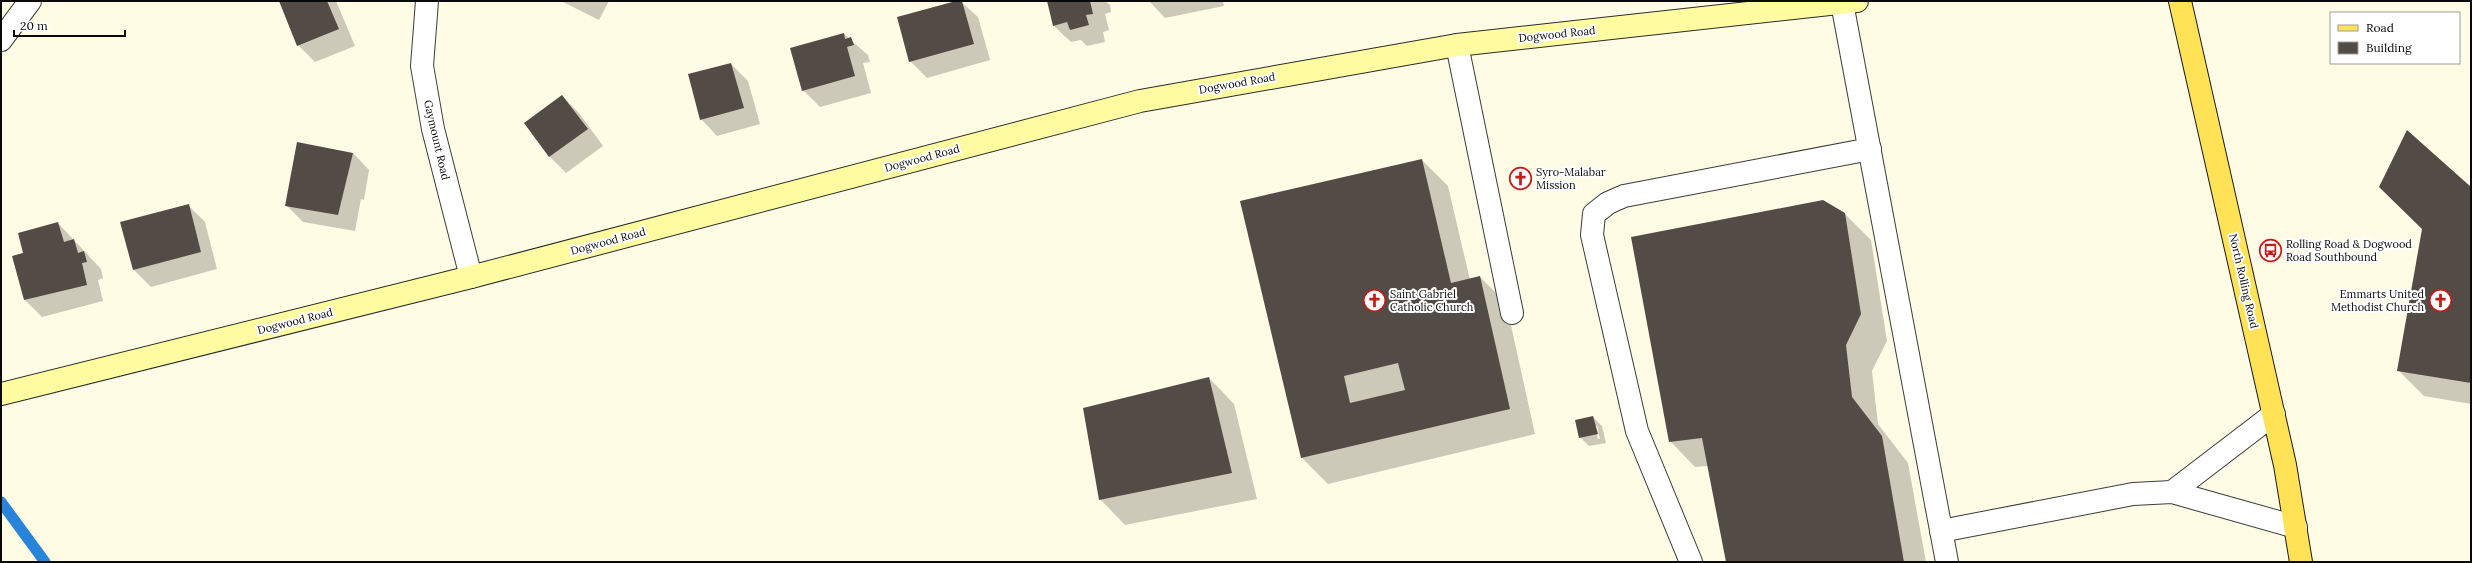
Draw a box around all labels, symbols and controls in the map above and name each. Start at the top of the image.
scale bar [14,12,125,38]
legend [2330,12,2460,64]
text: 20 m [20,18,48,33]
text: Road [2366,20,2394,35]
street label: Dogwood Road [1518,23,1597,45]
text: Building [2366,40,2412,55]
street label: Dogwood Road [1198,69,1277,97]
street label: Gaymount Road [421,99,453,182]
street label: Dogwood Road [883,141,962,175]
church icon: Syro-Malabar Mission [1507,165,1533,191]
place label: Syro-Malabar Mission [1536,165,1606,192]
street label: Dogwood Road [569,224,648,258]
street label: North Rolling Road [2226,232,2262,330]
bus stop icon: Rolling Road & Dogwood Road Southbound [2257,237,2283,263]
place label: Rolling Road & Dogwood Road Southbound [2286,237,2412,264]
church icon: Saint Gabriel Catholic Church [1362,287,1388,313]
place label: Saint Gabriel Catholic Church [1390,287,1474,314]
place label: Emmarts United Methodist Church [2331,287,2424,314]
church icon: Emmarts United Methodist Church [2427,287,2453,313]
street label: Dogwood Road [256,305,335,337]

